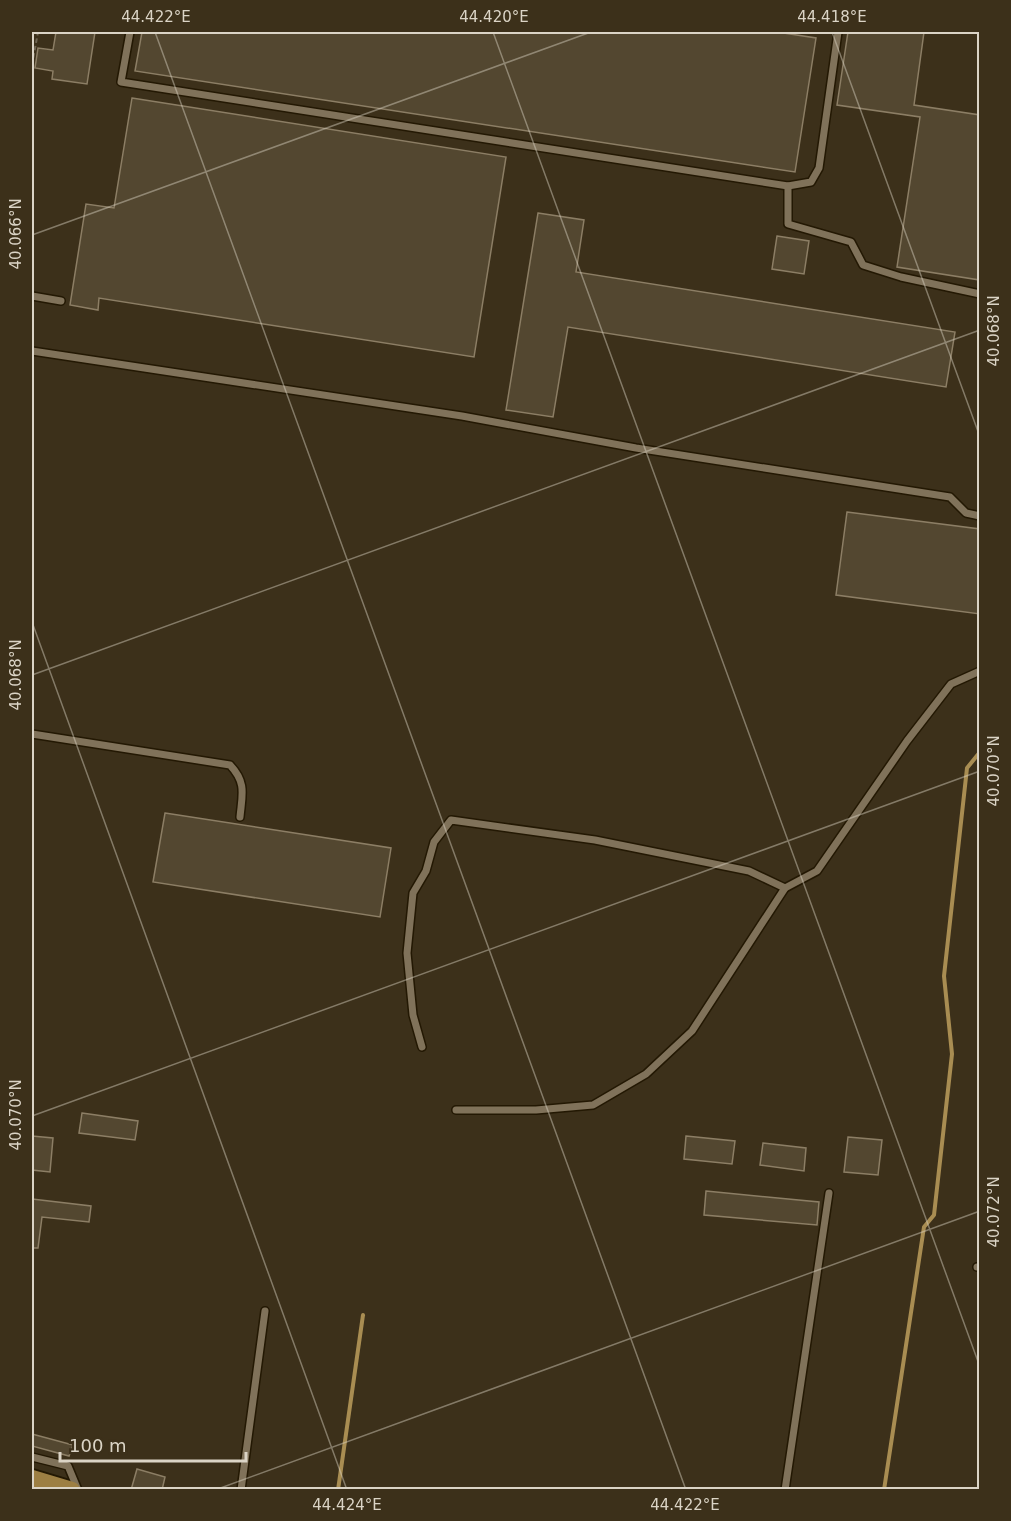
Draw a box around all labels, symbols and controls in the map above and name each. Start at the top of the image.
text: 44.422°E [121,8,191,26]
text: 44.420°E [459,8,529,26]
text: 44.418°E [797,8,867,26]
text: 40.066°N [7,198,25,270]
text: 40.068°N [985,295,1003,367]
text: 40.068°N [7,639,25,711]
text: 40.070°N [985,735,1003,807]
text: 40.070°N [7,1079,25,1151]
text: 40.072°N [985,1176,1003,1248]
scale bar [60,1425,246,1463]
text: 100 m [69,1435,127,1456]
text: 44.424°E [312,1496,382,1514]
text: 44.422°E [650,1496,720,1514]

